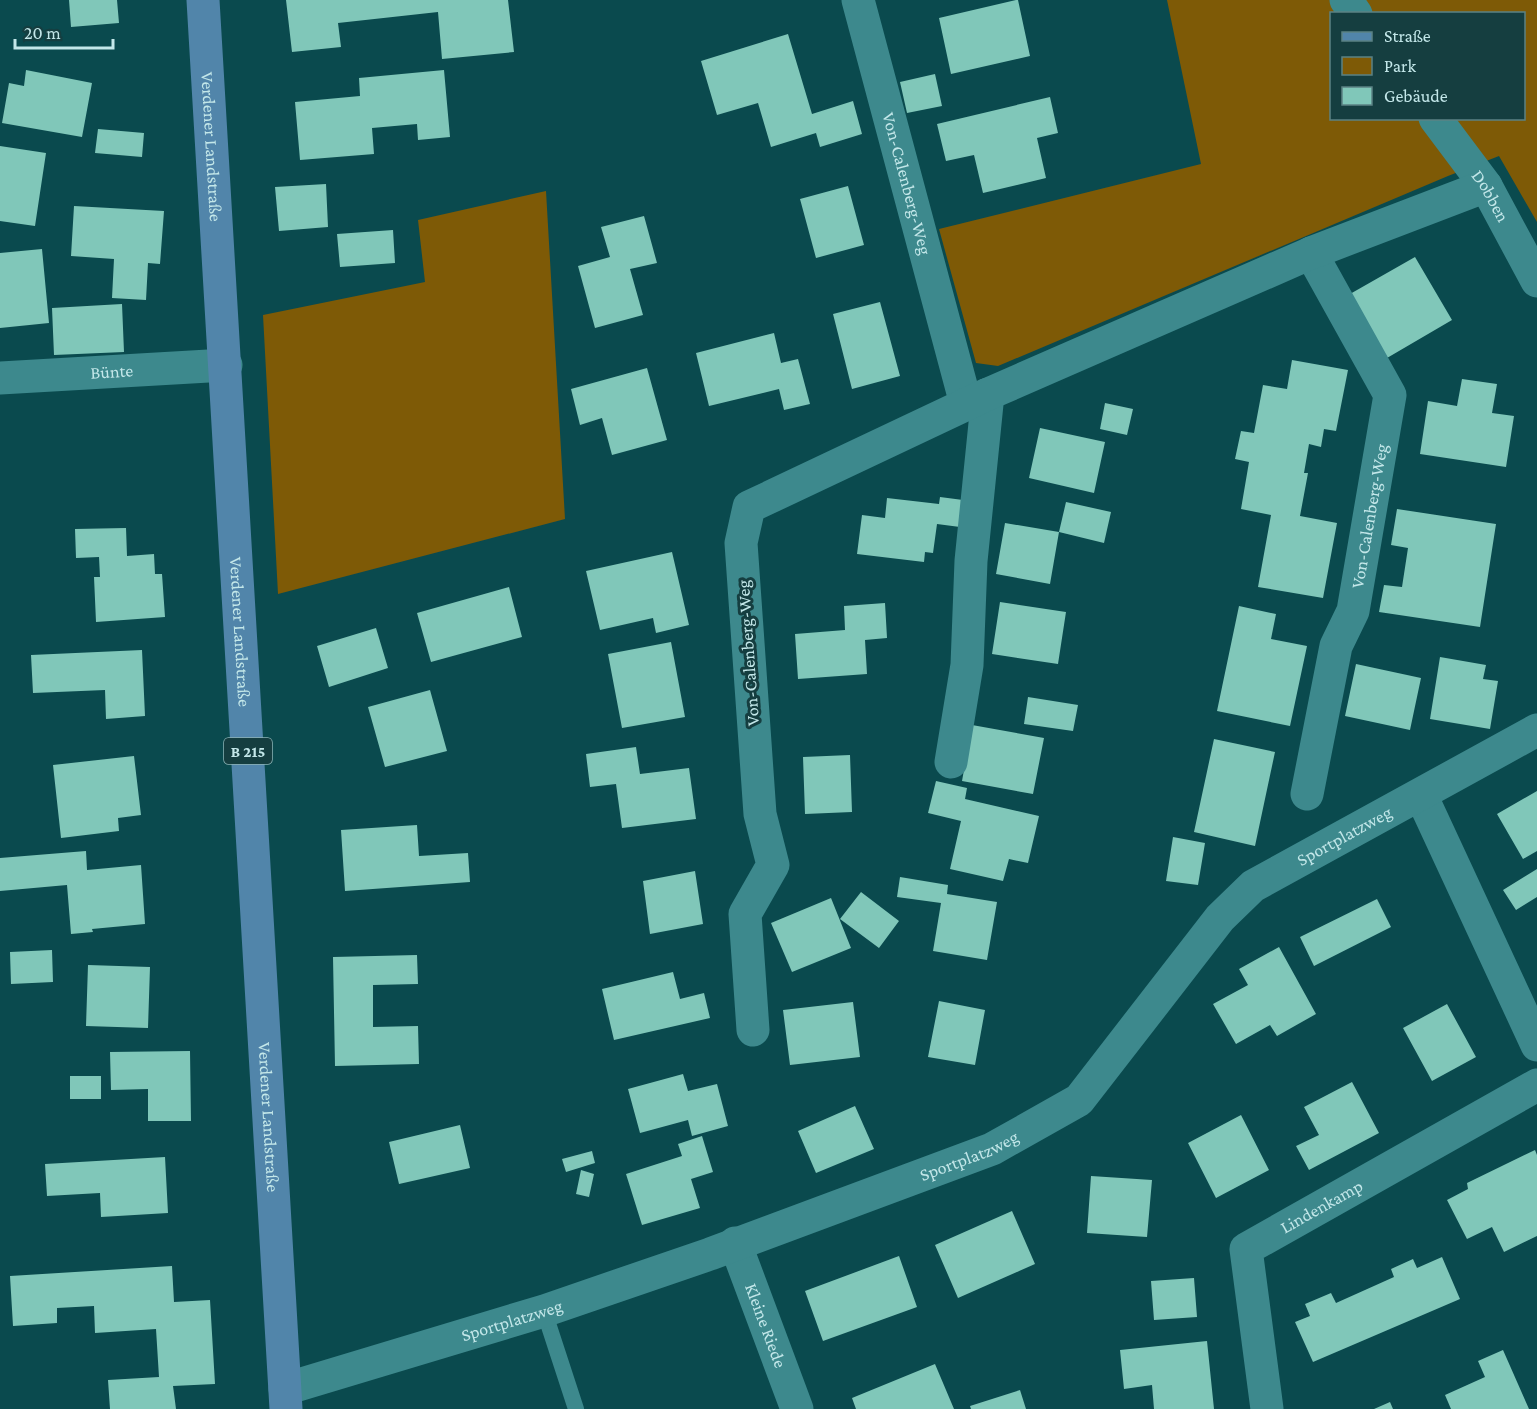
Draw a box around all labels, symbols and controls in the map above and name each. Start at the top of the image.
scale bar [15,12,112,50]
legend [1330,12,1525,120]
text: 20 m [24,23,61,43]
text: Straße [1384,26,1431,46]
text: Park [1384,56,1416,76]
street label: Verdener Landstraße [197,71,226,222]
text: Gebäude [1384,86,1448,106]
street label: Von-Calenberg-Weg [878,110,936,257]
street label: Dobben [1467,166,1514,226]
street label: Bünte [90,360,134,383]
street label: Von-Calenberg-Weg [1347,442,1392,590]
street label: Verdener Landstraße [226,556,255,707]
street label: Von-Calenberg-Weg [733,579,763,727]
road number: B 215 [224,738,272,764]
street label: Sportplatzweg [1293,802,1395,870]
street label: Verdener Landstraße [254,1042,283,1193]
street label: Sportplatzweg [917,1126,1022,1185]
street label: Lindenkamp [1277,1175,1366,1238]
street label: Kleine Riede [741,1280,791,1371]
street label: Sportplatzweg [459,1295,565,1345]

